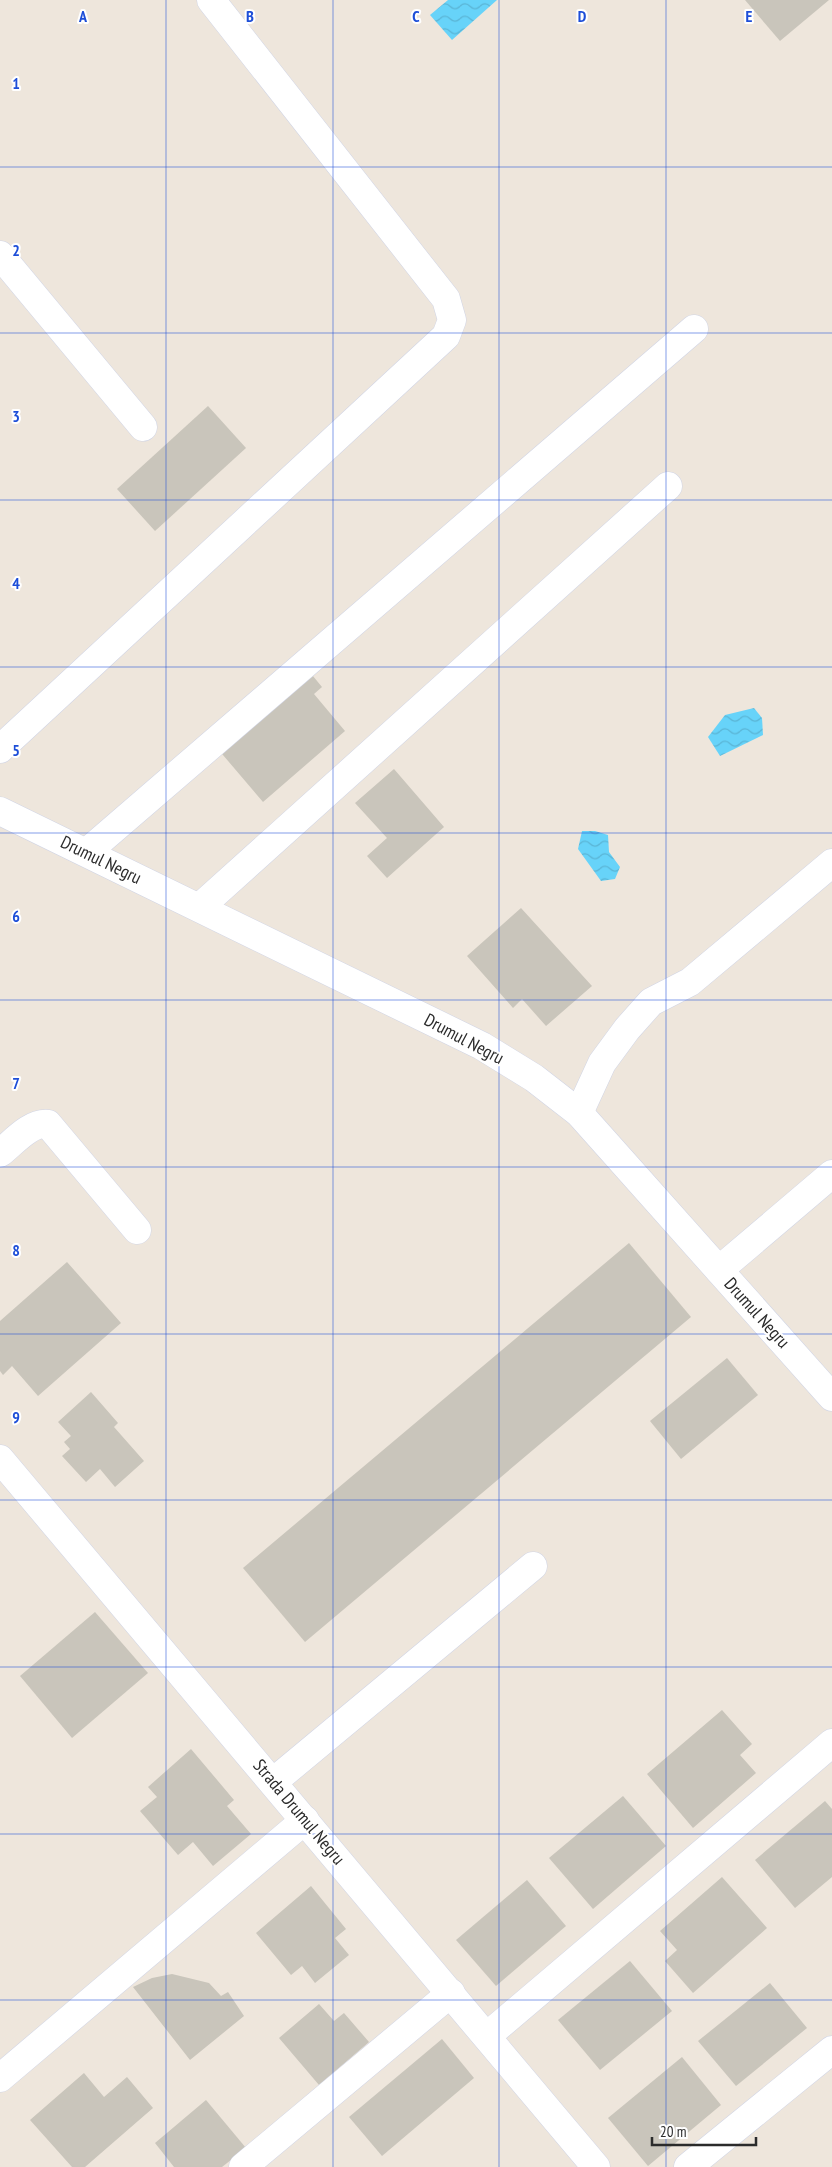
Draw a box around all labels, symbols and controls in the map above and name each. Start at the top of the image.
text: A [78,6,88,26]
text: B [246,6,254,26]
text: C [412,6,420,26]
text: D [578,6,587,26]
text: E [746,6,753,26]
text: 1 [12,73,20,93]
text: 2 [12,240,20,260]
text: 3 [12,406,20,426]
text: 4 [12,573,20,593]
text: 5 [12,740,20,760]
street label: Drumul Negru [57,830,145,889]
text: 6 [12,906,20,926]
street label: Drumul Negru [420,1008,508,1069]
text: 7 [12,1073,20,1093]
text: 8 [12,1240,20,1260]
street label: Drumul Negru [720,1273,795,1353]
text: 9 [12,1407,20,1427]
street label: Strada Drumul Negru [249,1754,350,1869]
scale bar [652,2114,756,2146]
text: 20 m [660,2122,686,2141]

